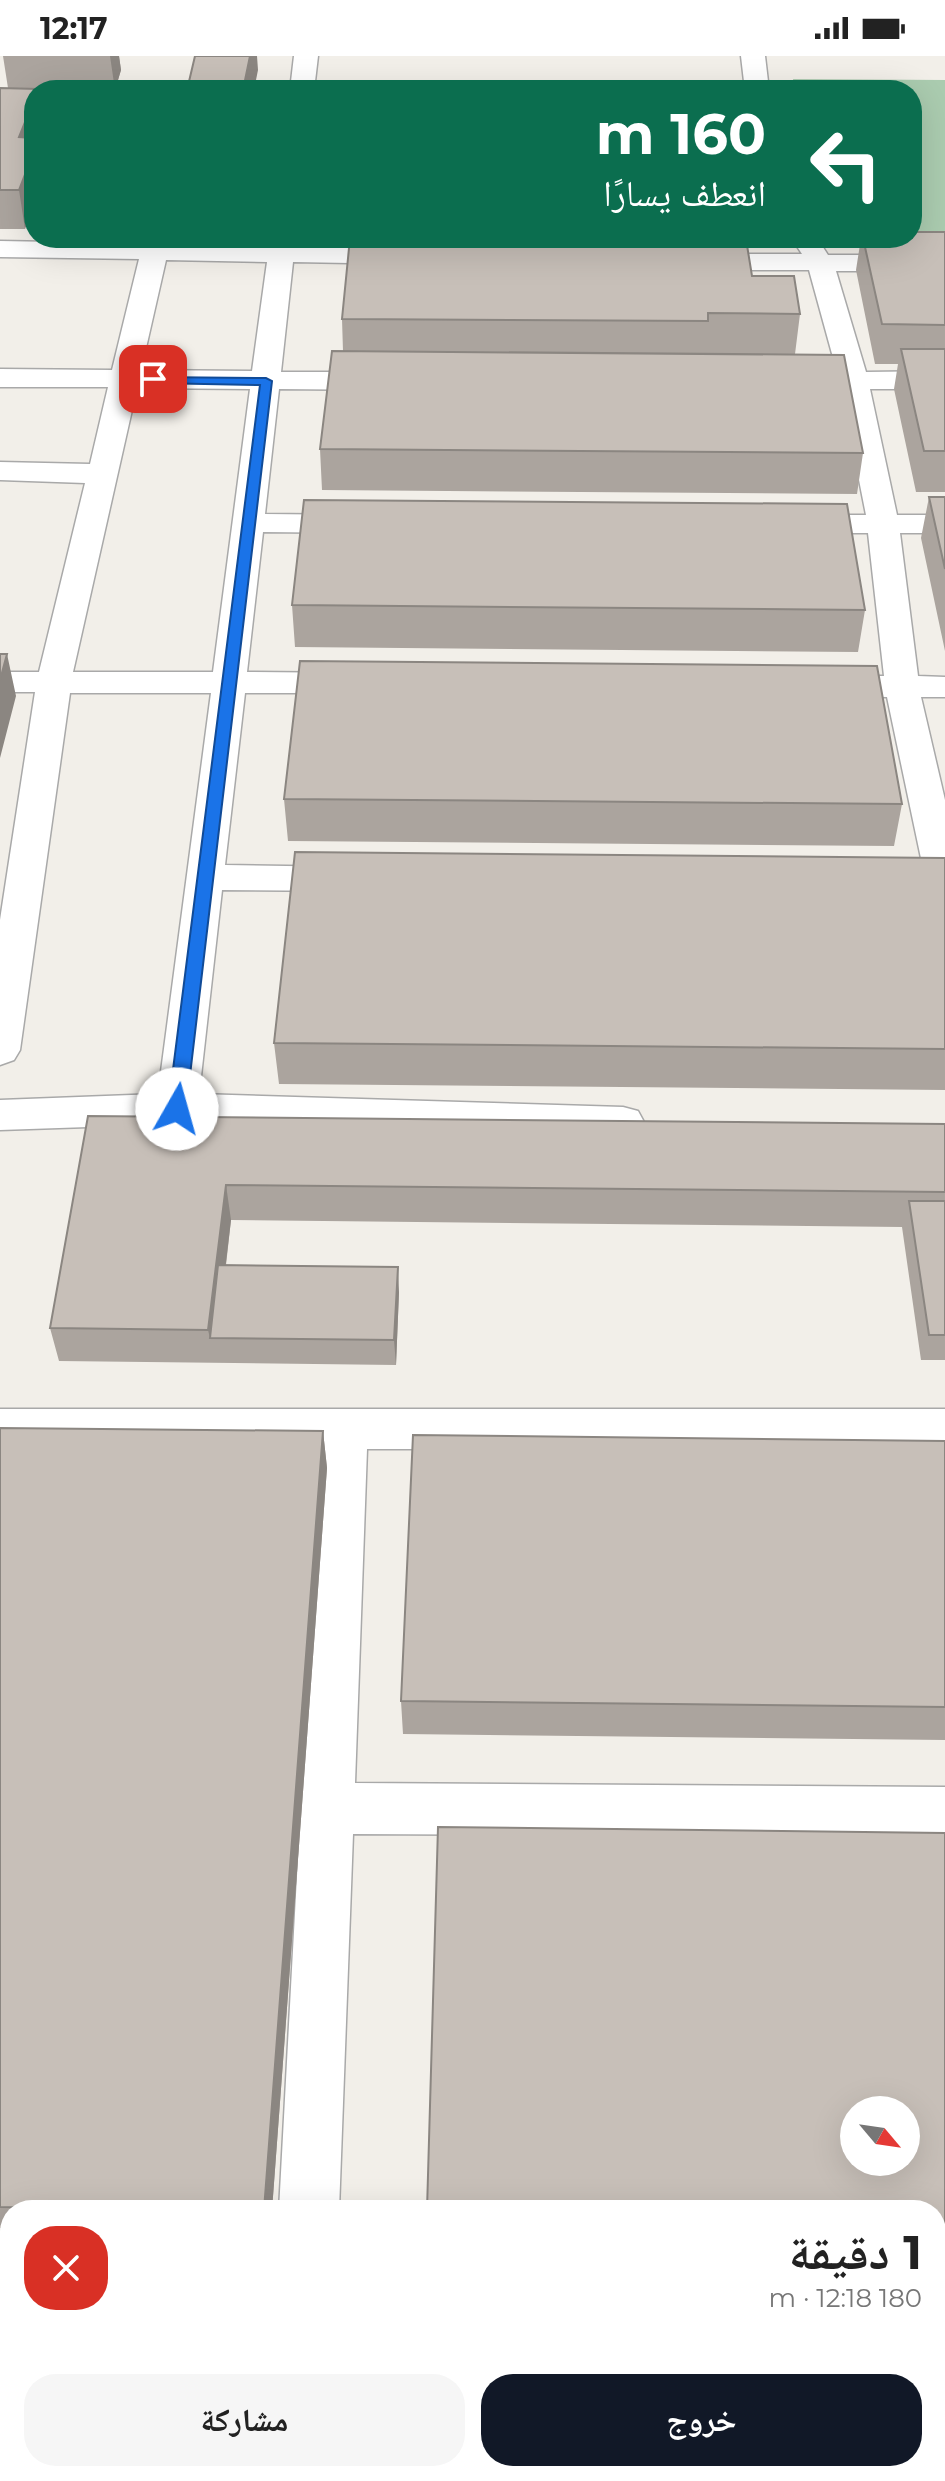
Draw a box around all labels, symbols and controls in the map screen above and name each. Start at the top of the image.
text: 12:17 [40,10,108,47]
text: 160 m [596,100,766,168]
icon: left [794,112,898,216]
text: انعطف يسارًا [603,171,766,215]
pin [119,345,187,413]
icon: arrive [131,357,175,401]
position arrow [135,1067,219,1151]
north arrow [840,2096,920,2176]
map controls [840,2096,920,2176]
text: 1 دقيقة [789,2223,922,2281]
button: close [24,2226,108,2310]
text: 180 m · 12:18 [769,2282,922,2314]
button: مشاركة [24,2374,465,2466]
button: خروج [481,2374,922,2466]

